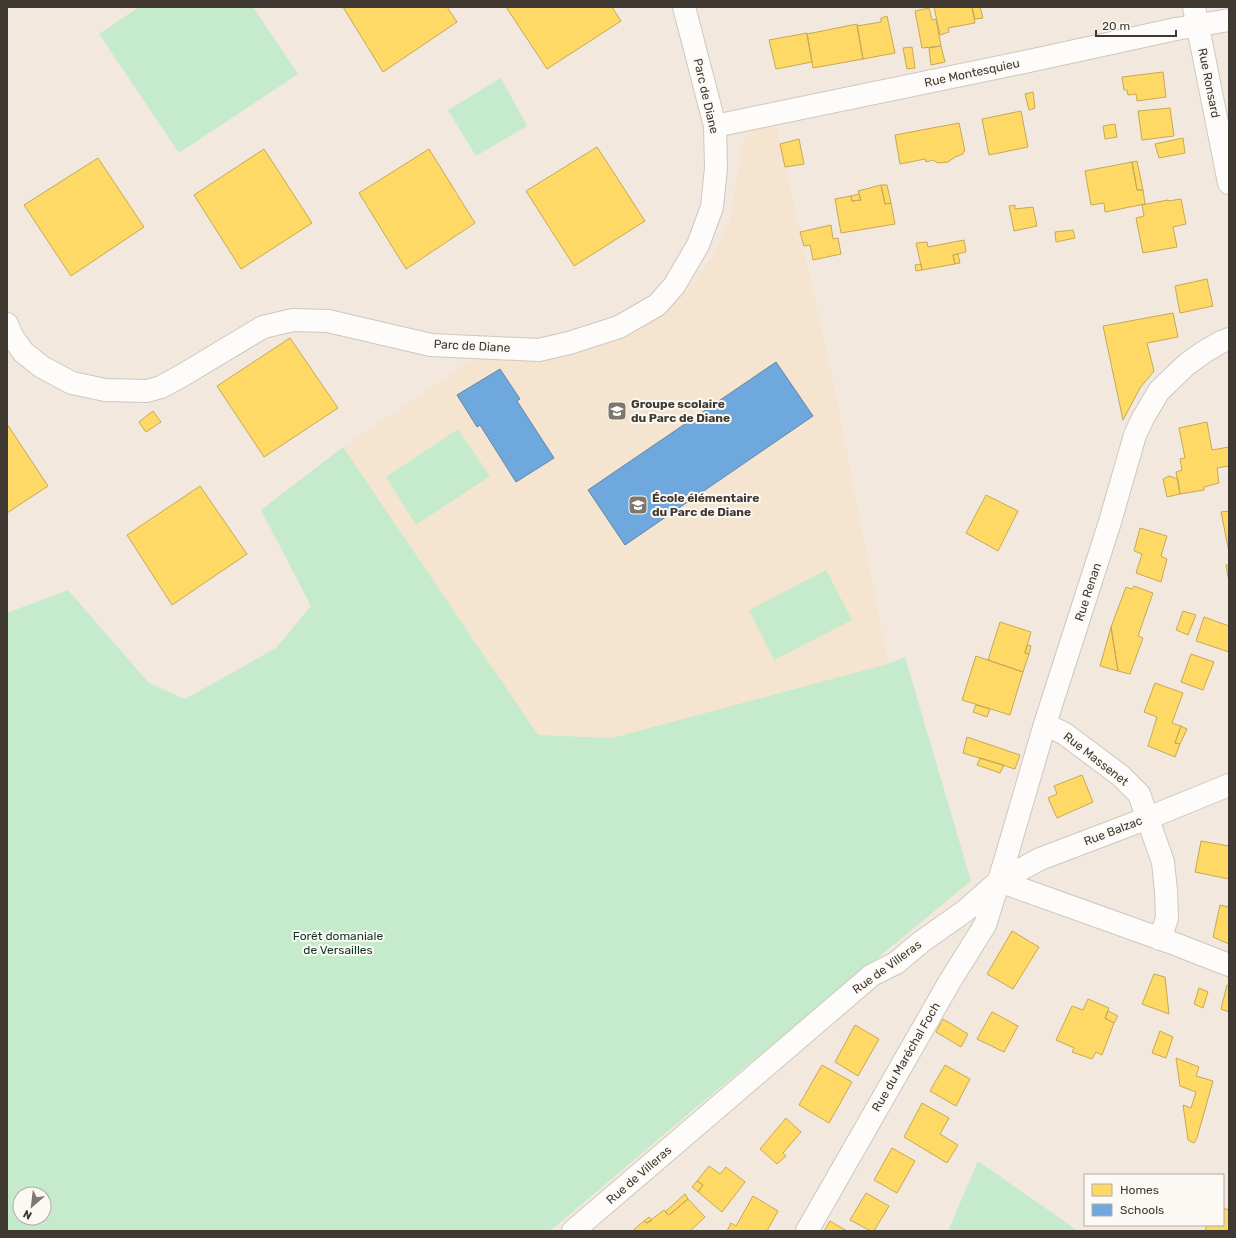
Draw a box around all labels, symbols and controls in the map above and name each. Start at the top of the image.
scale bar [1096,12,1176,38]
text: 20 m [1102,19,1130,33]
street label: Rue Ronsard [1195,47,1223,119]
street label: Rue Montesquieu [923,56,1021,90]
street label: Parc de Diane [691,57,722,135]
street label: Parc de Diane [433,337,511,355]
place label: Groupe scolaire du Parc de Diane [631,397,730,425]
school or university icon: Groupe scolaire du Parc de Diane [606,400,628,422]
place label: École élémentaire du Parc de Diane [652,491,759,519]
school or university icon: École élémentaire du Parc de Diane [627,494,649,516]
street label: Rue Renan [1072,561,1104,623]
street label: Rue Massenet [1061,729,1131,789]
street label: Rue Balzac [1082,813,1145,849]
park label: Forêt domaniale de Versailles [293,929,383,957]
street label: Rue de Villeras [850,937,924,997]
street label: Rue du Maréchal Foch [869,1000,943,1114]
street label: Rue de Villeras [604,1143,674,1207]
legend [1084,1174,1224,1226]
text: Homes [1120,1183,1159,1197]
north arrow [12,1186,52,1226]
text: Schools [1120,1203,1164,1217]
text: N [21,1207,34,1222]

